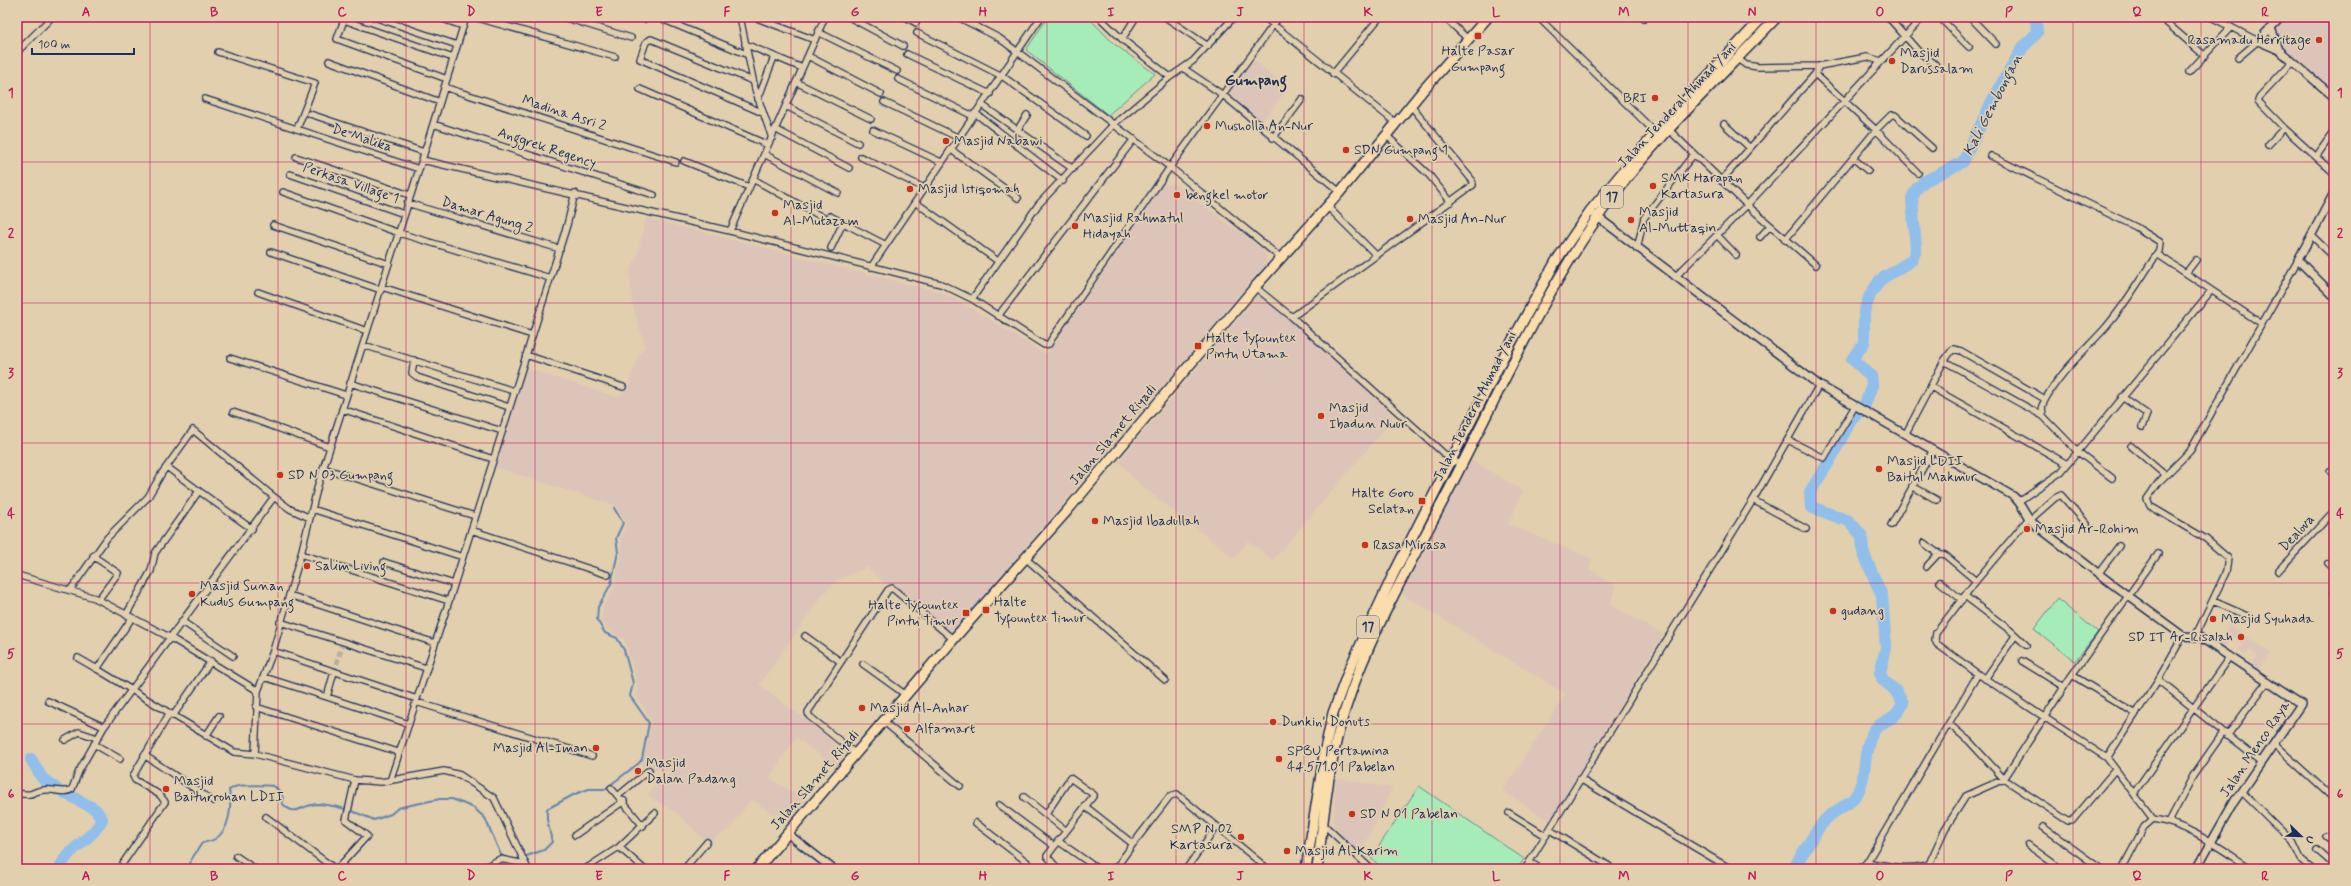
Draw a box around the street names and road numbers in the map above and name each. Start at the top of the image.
street label: Jalan Jenderal Ahmad Yani [1614,38,1740,172]
street label: Madina Asri 2 [520,91,609,135]
street label: De Malika [330,120,394,156]
street label: Anggrek Regency [495,124,599,174]
street label: Perkasa Village 1 [300,158,401,210]
road number: 17 [1601,186,1623,208]
street label: Damar Agung 2 [439,193,535,238]
street label: Jalan Jenderal Ahmad Yani [1429,328,1521,484]
street label: Jalan Slamet Riyadi [1065,381,1161,489]
street label: Dealova [2275,511,2319,555]
road number: 17 [1357,616,1379,638]
street label: Jalan Menco Raya [2216,697,2294,801]
street label: Jalan Slamet Riyadi [767,726,863,834]

